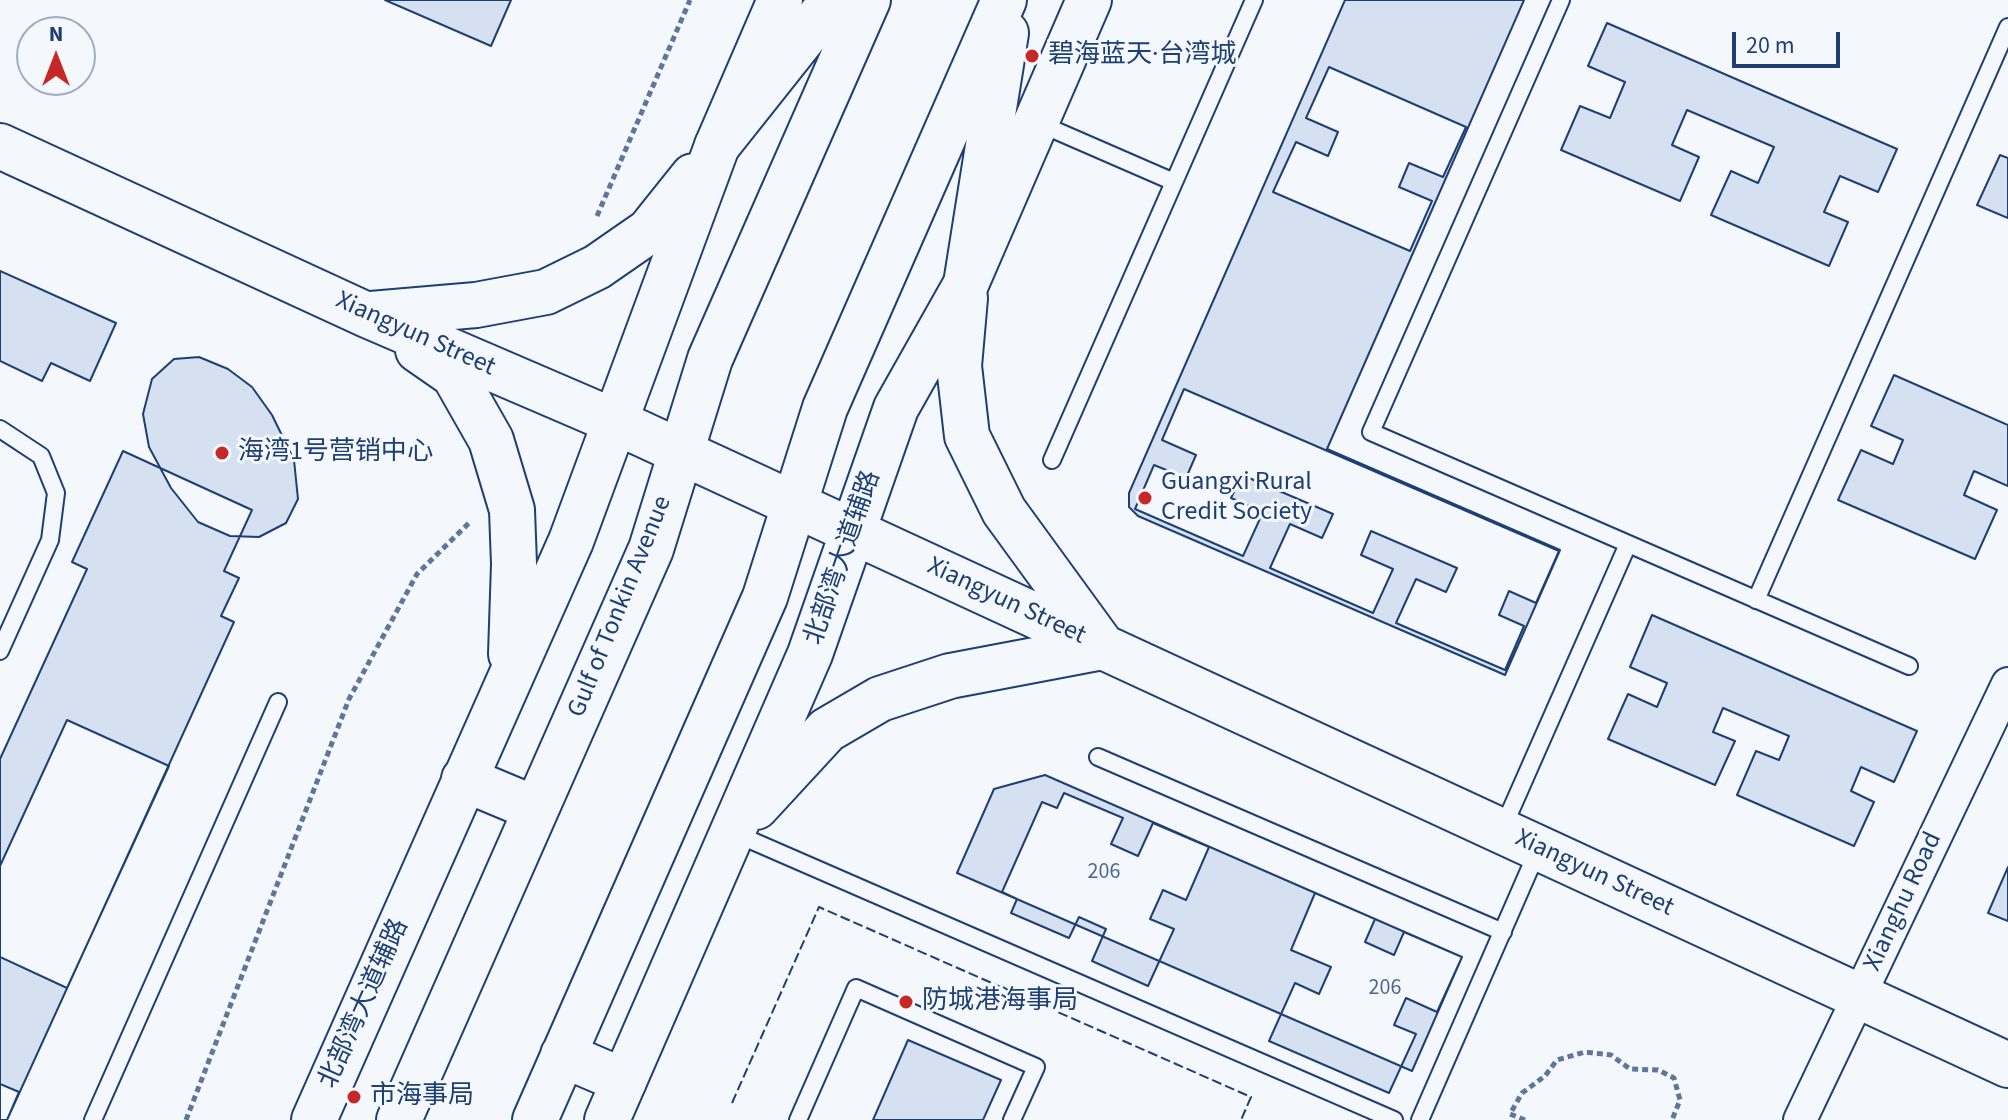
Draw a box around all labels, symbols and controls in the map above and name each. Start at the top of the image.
north arrow [16,16,96,96]
scale bar [1736,16,1844,66]
text: N [49,18,63,50]
text: 20 m [1746,28,1795,63]
place label: 碧海蓝天·台湾城 [1048,40,1236,72]
marker: 碧海蓝天·台湾城 [1023,47,1041,65]
street label: Xiangyun Street [330,286,500,384]
place label: 海湾1号营销中心 [238,437,433,469]
marker: 海湾1号营销中心 [213,444,231,462]
street label: 北部湾大道辅路 [800,467,888,649]
place label: Guangxi Rural Credit Society [1161,467,1312,528]
marker: Guangxi Rural Credit Society [1136,489,1154,507]
street label: Gulf of Tonkin Avenue [562,492,680,722]
street label: Xiangyun Street [922,552,1090,652]
street label: Xiangyun Street [1510,824,1678,924]
street label: Xianghu Road [1858,828,1950,976]
house number: 206 [1088,860,1120,886]
street label: 北部湾大道辅路 [314,915,416,1093]
house number: 206 [1369,976,1401,1002]
place label: 防城港海事局 [922,986,1078,1018]
marker: 防城港海事局 [897,993,915,1011]
place label: 市海事局 [370,1081,474,1113]
marker: 市海事局 [345,1088,363,1106]

